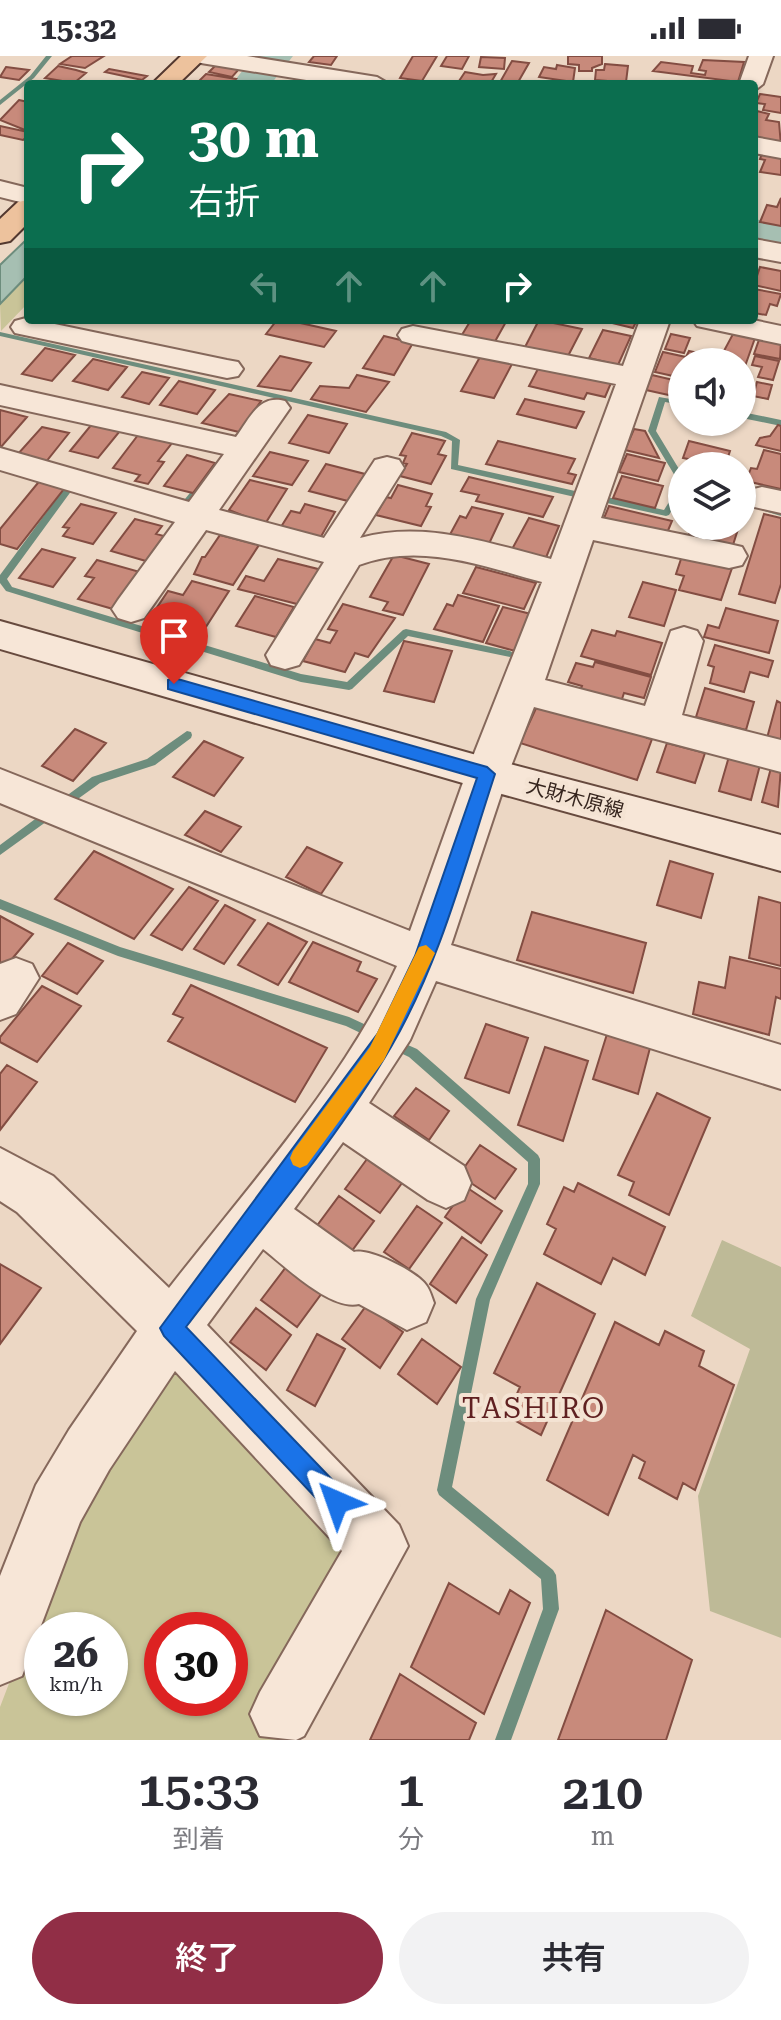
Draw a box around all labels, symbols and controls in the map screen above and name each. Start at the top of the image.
text: 15:32 [40,11,117,46]
text: 30 m [188,105,319,171]
icon: right [56,112,160,216]
text: 右折 [188,181,260,223]
icon: left [243,264,287,308]
icon: ahead [327,264,371,308]
icon: ahead [411,264,455,308]
icon: right [495,264,539,308]
map controls [668,348,756,540]
button: sound [668,348,756,436]
button: layers [668,452,756,540]
pin [140,602,208,684]
icon: arrive [152,614,196,658]
street label: 大財木原線 [524,773,626,823]
district label: TASHIRO [462,1392,606,1425]
position arrow [295,1460,379,1544]
speed limit sign: 30 [144,1612,248,1716]
text: 26 [54,1630,98,1677]
text: km/h [49,1672,103,1696]
text: 15:33 [138,1762,260,1818]
text: 1 [398,1762,424,1818]
text: 210 [562,1765,643,1821]
text: m [591,1821,615,1851]
text: 到着 [173,1824,225,1854]
text: 分 [398,1824,424,1854]
button: 終了 [32,1912,383,2004]
button: 共有 [399,1912,749,2004]

